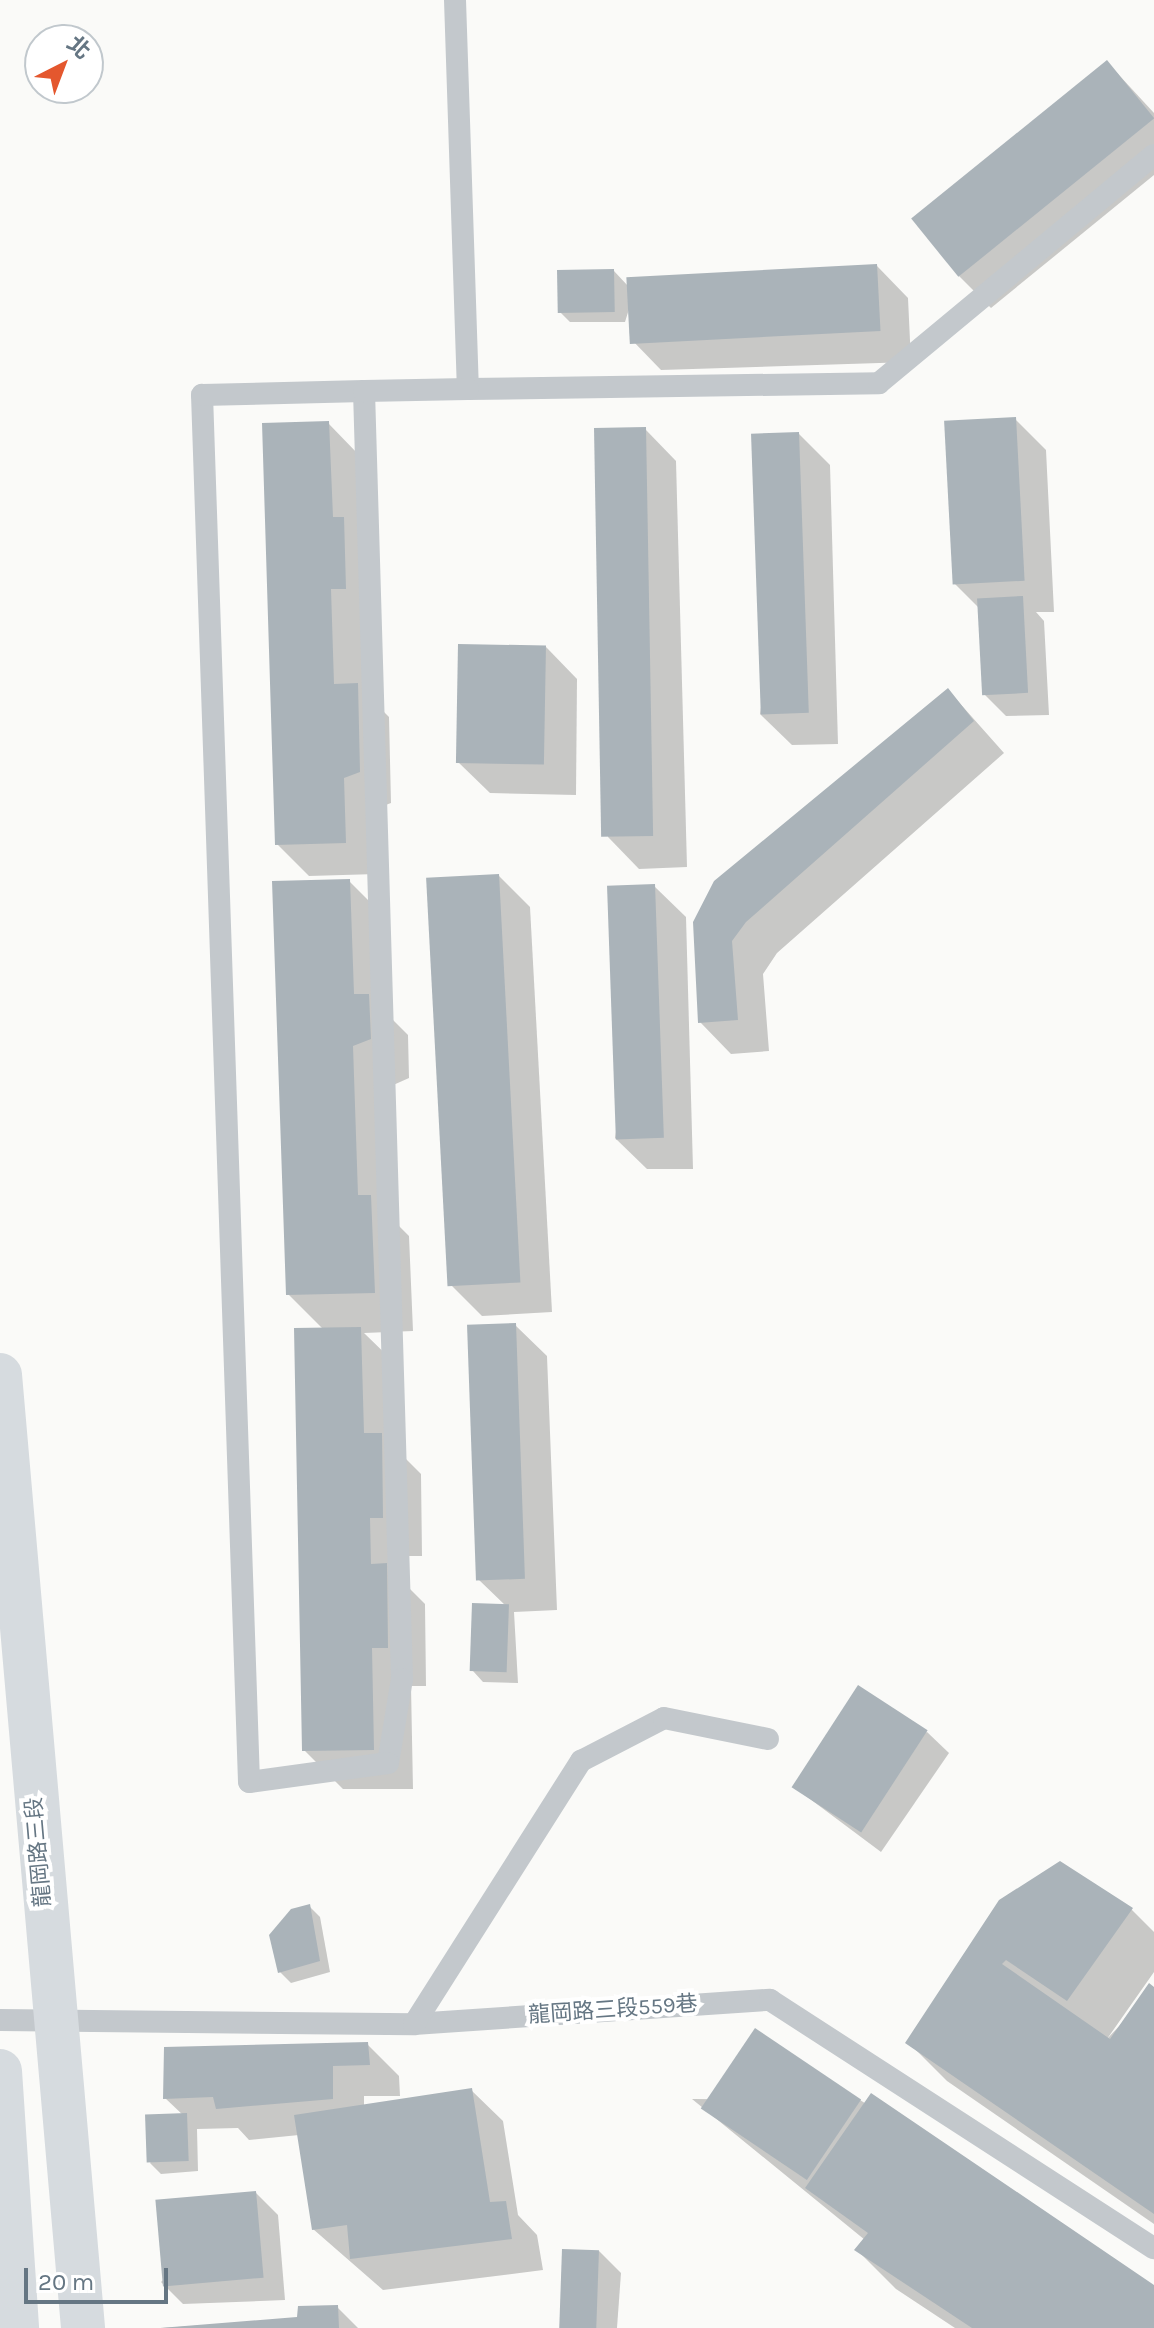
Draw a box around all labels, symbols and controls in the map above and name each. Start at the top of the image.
north arrow [24,24,104,104]
text: 北 [62,31,96,65]
street label: 龍岡路三段 [21,1796,57,1908]
street label: 龍岡路三段559巷 [527,1991,699,2029]
scale bar [28,2252,172,2302]
text: 20 m [38,2268,94,2296]

